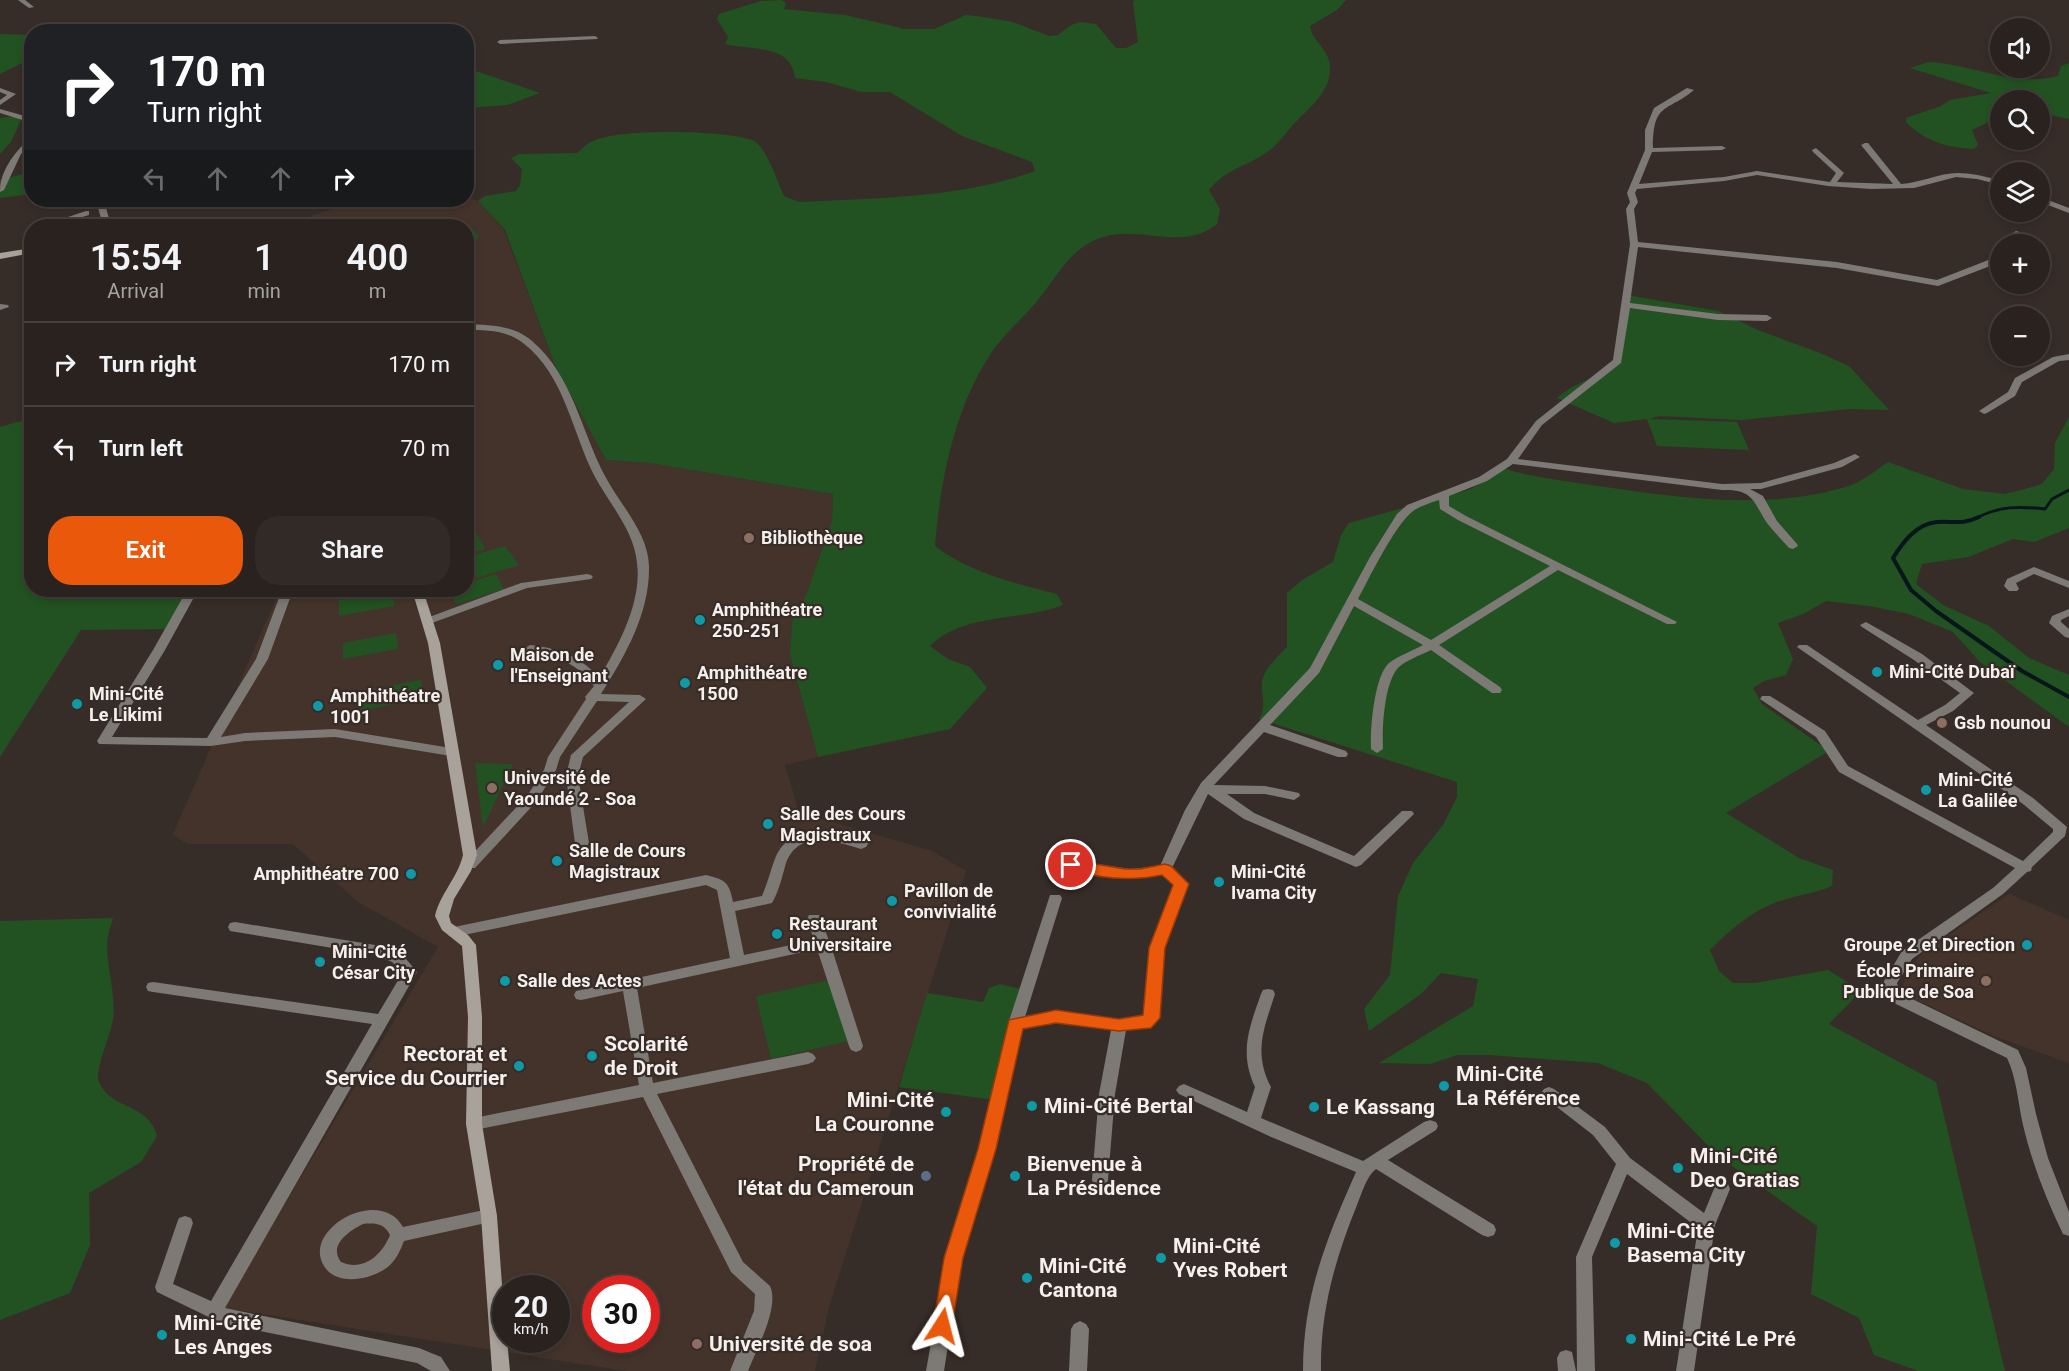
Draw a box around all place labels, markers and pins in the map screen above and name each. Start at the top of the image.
place label: Bibliothèque [761,527,863,548]
marker: Bibliothèque [742,531,756,545]
place label: Amphithéatre 250-251 [712,599,822,641]
marker: Amphithéatre 250-251 [693,613,707,627]
place label: Maison de l'Enseignant [510,644,608,686]
marker: Maison de l'Enseignant [491,658,505,672]
place label: Mini-Cité Dubaï [1889,661,2016,682]
place label: Amphithéatre 1500 [697,662,807,704]
marker: Mini-Cité Dubaï [1870,665,1884,679]
marker: Amphithéatre 1500 [678,676,692,690]
place label: Mini-Cité Le Likimi [89,683,164,725]
place label: Amphithéatre 1001 [330,685,440,727]
marker: Mini-Cité Le Likimi [70,697,84,711]
marker: Amphithéatre 1001 [311,699,325,713]
place label: Gsb nounou [1954,712,2051,733]
marker: Gsb nounou [1935,716,1949,730]
place label: Université de Yaoundé 2 - Soa [504,767,636,809]
place label: Mini-Cité La Galilée [1938,769,2018,811]
marker: Université de Yaoundé 2 - Soa [485,781,499,795]
marker: Mini-Cité La Galilée [1919,783,1933,797]
place label: Salle des Cours Magistraux [780,803,906,845]
marker: Salle des Cours Magistraux [761,817,775,831]
pin [1045,839,1096,890]
place label: Salle de Cours Magistraux [569,840,686,882]
marker: Salle de Cours Magistraux [550,854,564,868]
place label: Mini-Cité Ivama City [1231,861,1317,903]
place label: Amphithéatre 700 [253,863,399,884]
marker: Amphithéatre 700 [404,867,418,881]
marker: Mini-Cité Ivama City [1212,875,1226,889]
place label: Pavillon de convivialité [904,880,997,922]
marker: Pavillon de convivialité [885,894,899,908]
place label: Restaurant Universitaire [789,913,892,955]
marker: Restaurant Universitaire [770,927,784,941]
place label: Groupe 2 et Direction [1844,934,2015,955]
marker: Groupe 2 et Direction [2020,938,2034,952]
place label: Mini-Cité César City [332,941,416,983]
marker: Mini-Cité César City [313,955,327,969]
place label: École Primaire Publique de Soa [1843,960,1974,1002]
place label: Salle des Actes [517,970,642,991]
marker: Salle des Actes [498,974,512,988]
marker: École Primaire Publique de Soa [1979,974,1993,988]
place label: Scolarité de Droit [604,1032,688,1080]
place label: Rectorat et Service du Courrier [325,1042,507,1090]
marker: Scolarité de Droit [585,1049,599,1063]
marker: Rectorat et Service du Courrier [512,1059,526,1073]
place label: Mini-Cité La Référence [1456,1062,1580,1110]
marker: Mini-Cité La Référence [1437,1079,1451,1093]
place label: Mini-Cité La Couronne [815,1088,934,1136]
place label: Mini-Cité Bertal [1044,1094,1193,1118]
place label: Le Kassang [1326,1095,1435,1119]
marker: Mini-Cité Bertal [1025,1099,1039,1113]
marker: Le Kassang [1307,1100,1321,1114]
marker: Mini-Cité La Couronne [939,1105,953,1119]
place label: Mini-Cité Deo Gratias [1690,1144,1800,1192]
place label: Propriété de l'état du Cameroun [738,1152,914,1200]
place label: Bienvenue à La Présidence [1027,1152,1161,1200]
marker: Mini-Cité Deo Gratias [1671,1161,1685,1175]
marker: Propriété de l'état du Cameroun [919,1169,933,1183]
marker: Bienvenue à La Présidence [1008,1169,1022,1183]
place label: Mini-Cité Basema City [1627,1219,1746,1267]
place label: Mini-Cité Yves Robert [1173,1234,1287,1282]
marker: Mini-Cité Basema City [1608,1236,1622,1250]
marker: Mini-Cité Yves Robert [1154,1251,1168,1265]
place label: Mini-Cité Cantona [1039,1254,1126,1302]
marker: Mini-Cité Cantona [1020,1271,1034,1285]
place label: Mini-Cité Les Anges [174,1311,273,1359]
place label: Mini-Cité Le Pré [1643,1327,1796,1351]
marker: Mini-Cité Les Anges [155,1328,169,1342]
place label: Université de soa [709,1332,872,1356]
marker: Mini-Cité Le Pré [1624,1332,1638,1346]
marker: Université de soa [690,1337,704,1351]

